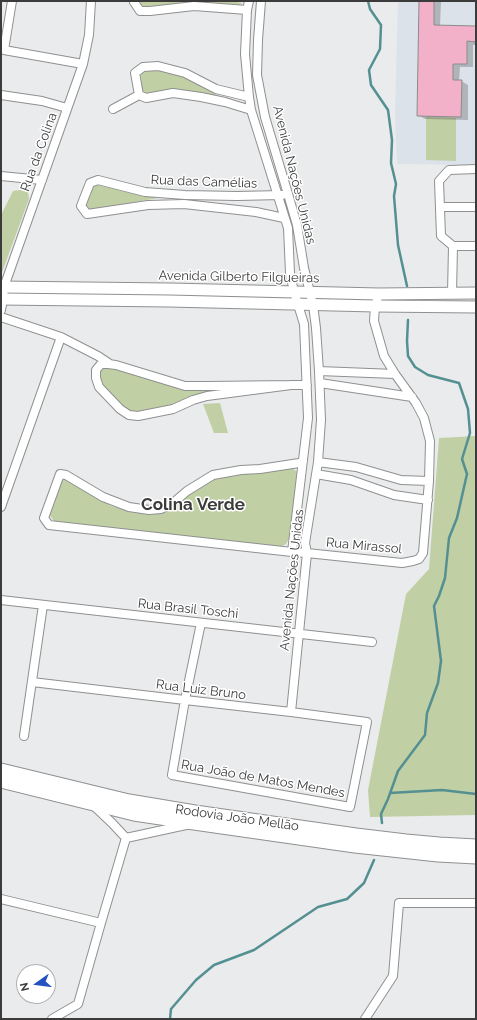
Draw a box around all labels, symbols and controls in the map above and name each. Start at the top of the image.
street label: Avenida Nações Unidas [269,104,319,246]
street label: Rua da Colina [18,110,60,194]
street label: Rua das Camélias [150,172,258,192]
street label: Avenida Gilberto Filgueiras [158,268,320,286]
district label: Colina Verde [141,495,245,515]
street label: Avenida Nações Unidas [277,508,307,652]
street label: Rua Mirassol [325,535,403,557]
street label: Rua Brasil Toschi [137,596,239,622]
street label: Rua Luiz Bruno [155,677,247,703]
street label: Rua João de Matos Mendes [180,757,346,801]
street label: Rodovia João Mellão [174,802,300,834]
north arrow [16,964,56,1004]
text: N [18,981,32,992]

